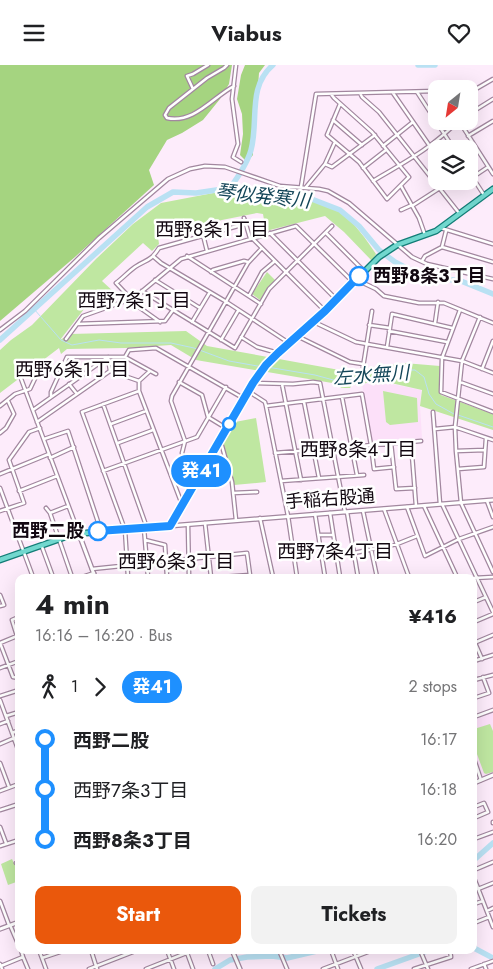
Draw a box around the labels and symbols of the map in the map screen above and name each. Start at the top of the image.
north arrow [428,80,478,130]
water label: 琴似発寒川 [214,178,314,215]
district label: 西野8条1丁目 [155,216,269,243]
place label: 西野8条3丁目 [373,263,485,289]
marker: 西野8条3丁目 [349,266,369,286]
district label: 西野7条1丁目 [77,287,191,314]
district label: 西野6条1丁目 [15,356,129,383]
water label: 左水無川 [332,359,412,391]
unlabelled marker [222,417,236,431]
district label: 西野8条4丁目 [300,436,416,463]
line badge: 発41 [172,455,230,487]
street label: 手稲右股通 [284,483,376,515]
place label: 西野二股 [12,518,84,544]
marker: 西野二股 [88,521,108,541]
district label: 西野7条4丁目 [277,538,393,565]
district label: 西野6条3丁目 [118,548,234,575]

